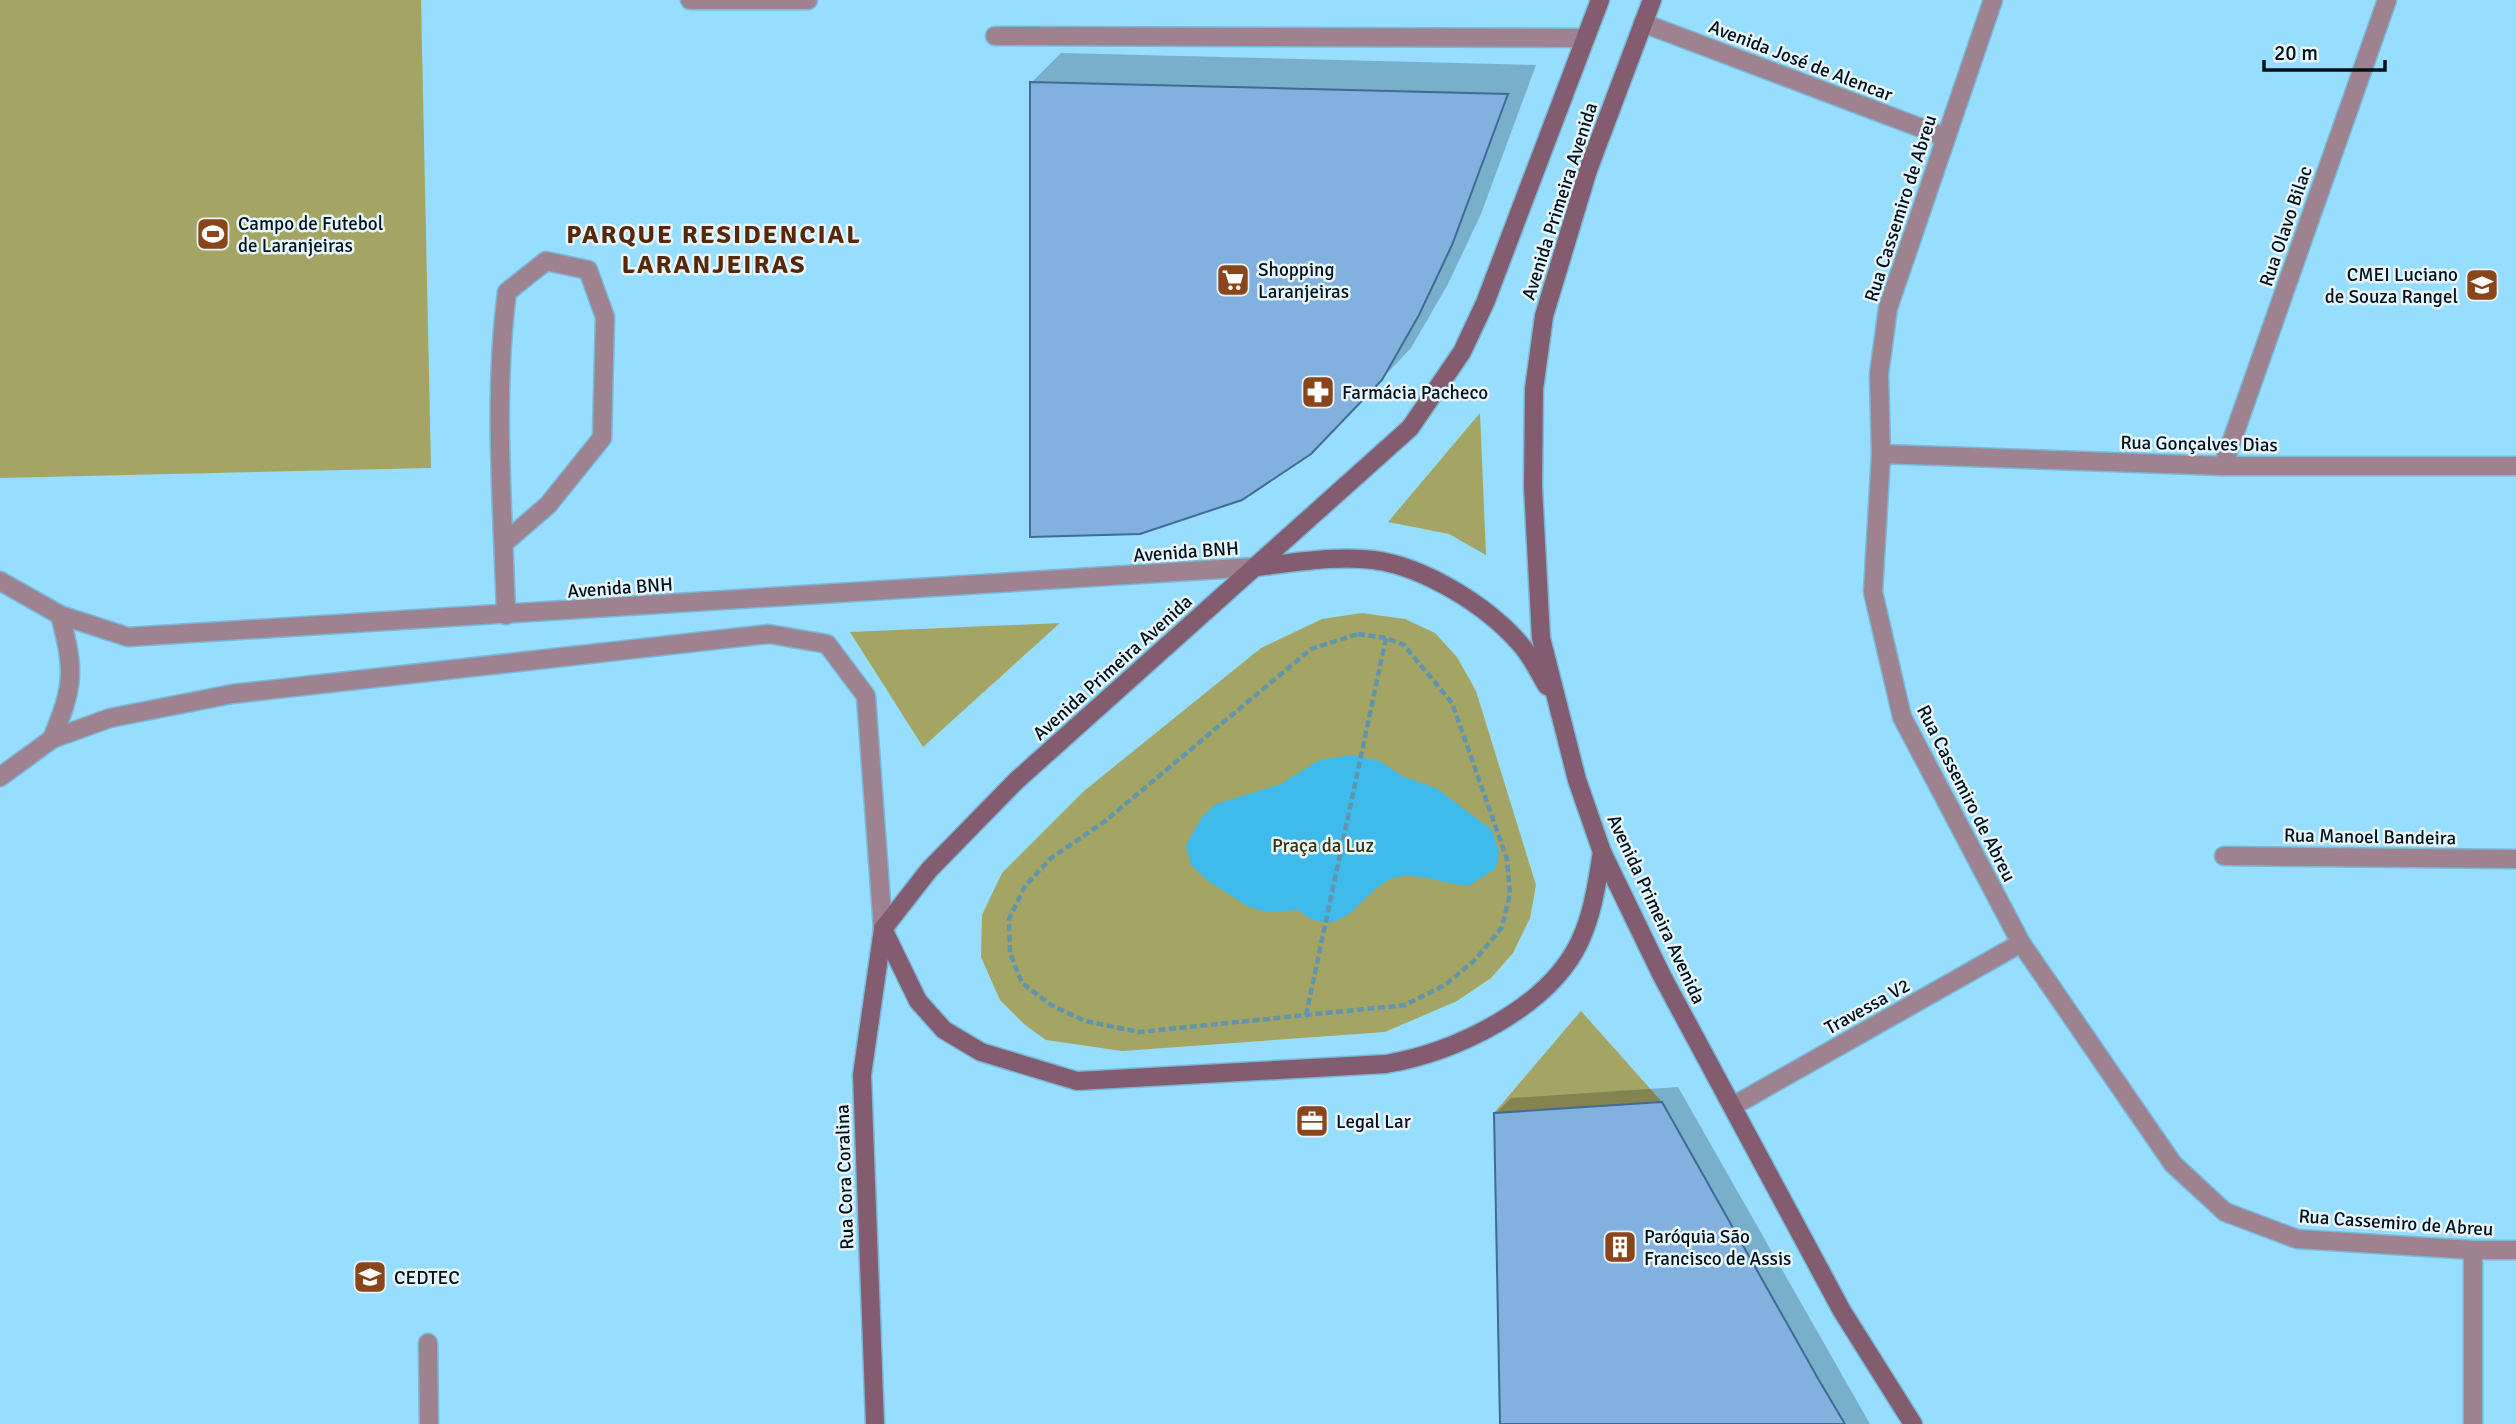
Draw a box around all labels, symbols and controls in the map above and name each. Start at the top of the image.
street label: Avenida José de Alencar [1705,15,1896,107]
scale bar [2264,28,2385,72]
text: 20 m [2274,40,2318,66]
street label: Avenida Primeira Avenida [1517,99,1603,303]
street label: Rua Cassemiro de Abreu [1859,112,1943,305]
street label: Rua Olavo Bilac [2254,163,2318,290]
place label: Campo de Futebol de Laranjeiras [238,212,383,258]
sports icon: Campo de Futebol de Laranjeiras [194,215,232,253]
district label: PARQUE RESIDENCIAL LARANJEIRAS [566,219,862,281]
place label: Shopping Laranjeiras [1258,258,1349,304]
supermarket icon: Shopping Laranjeiras [1214,261,1252,299]
place label: CMEI Luciano de Souza Rangel [2325,263,2458,309]
school or university icon: CMEI Luciano de Souza Rangel [2463,266,2501,304]
pharmacy icon: Farmácia Pacheco [1299,373,1337,411]
place label: Farmácia Pacheco [1342,381,1488,405]
street label: Rua Gonçalves Dias [2120,431,2278,457]
street label: Avenida BNH [1132,536,1240,568]
street label: Avenida BNH [566,572,674,604]
street label: Avenida Primeira Avenida [1028,590,1197,746]
street label: Rua Cassemiro de Abreu [1911,701,2021,886]
street label: Avenida Primeira Avenida [1602,811,1711,1008]
street label: Rua Manoel Bandeira [2284,823,2456,851]
park label: Praça da Luz [1272,834,1374,858]
street label: Travessa V2 [1820,974,1914,1040]
office icon: Legal Lar [1293,1102,1331,1140]
street label: Rua Cora Coralina [830,1104,860,1250]
place label: Legal Lar [1336,1110,1411,1134]
street label: Rua Cassemiro de Abreu [2298,1204,2494,1242]
place label: Paróquia São Francisco de Assis [1644,1225,1791,1271]
building icon: Paróquia São Francisco de Assis [1601,1228,1639,1266]
school or university icon: CEDTEC [351,1258,389,1296]
place label: CEDTEC [394,1266,460,1290]

